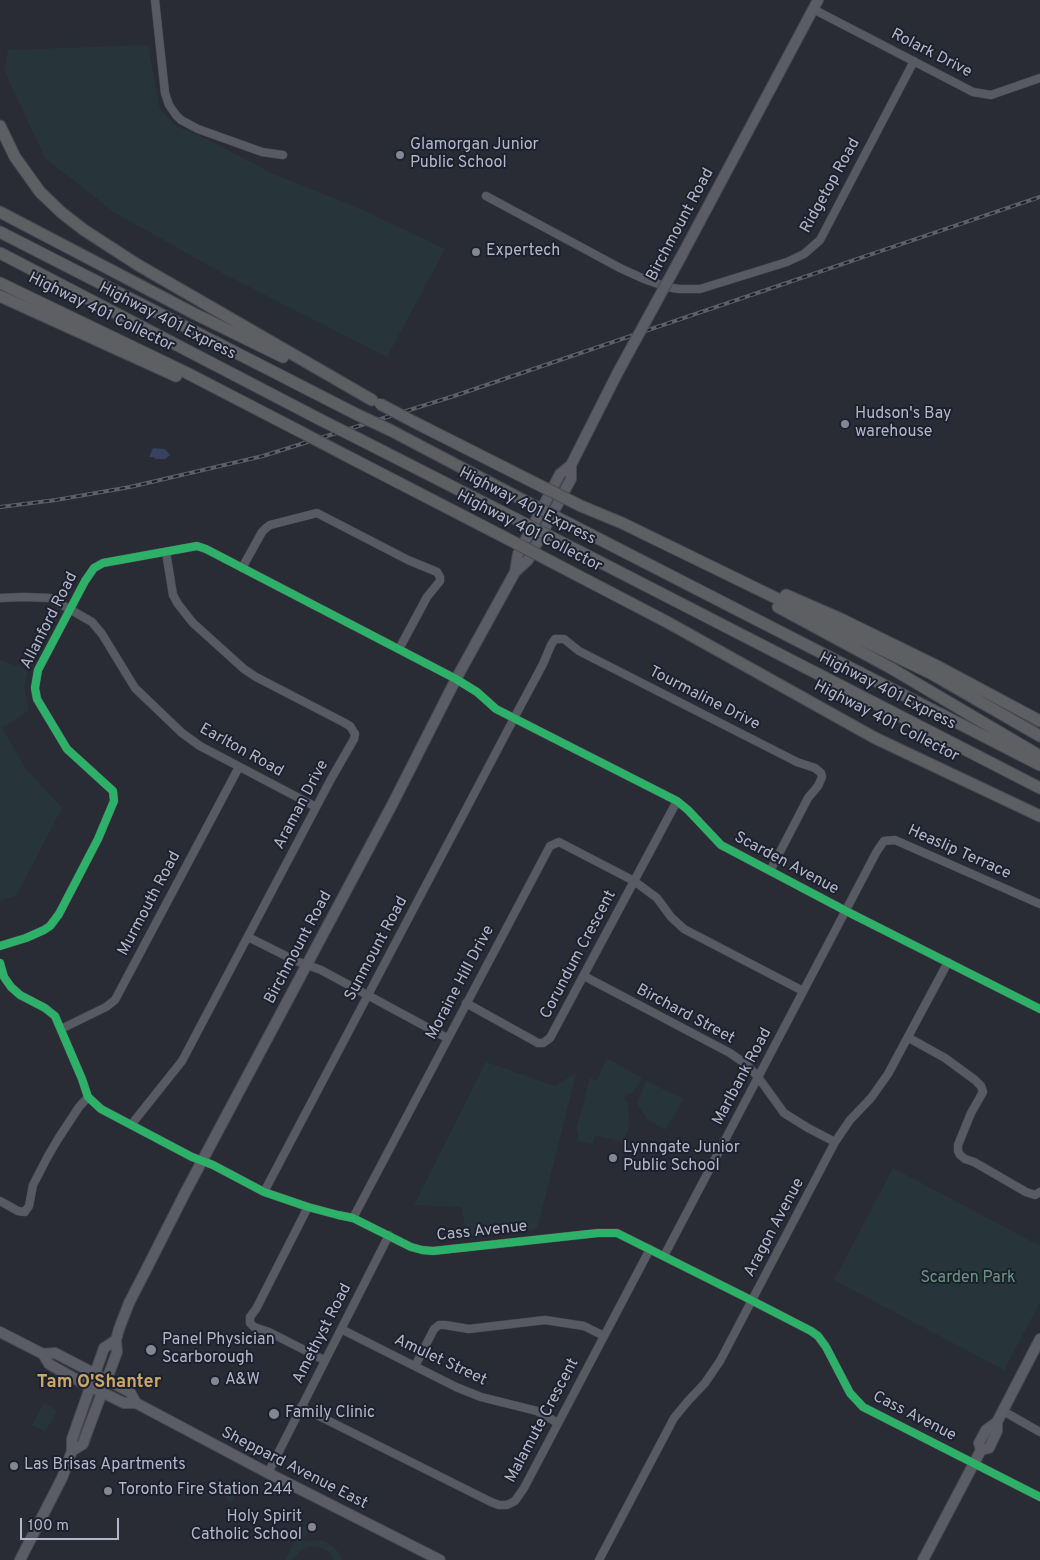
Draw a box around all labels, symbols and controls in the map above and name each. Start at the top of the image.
street label: Rolark Drive [887,25,975,83]
street label: Ridgetop Road [797,135,865,237]
place label: Glamorgan Junior Public School [410,136,539,174]
marker: Glamorgan Junior Public School [394,149,406,161]
street label: Birchmount Road [643,165,719,285]
place label: Expertech [486,242,560,262]
marker: Expertech [470,246,482,258]
street label: Highway 401 Collector [25,269,177,357]
street label: Highway 401 Express [95,279,239,365]
place label: Hudson's Bay warehouse [855,405,951,443]
marker: Hudson's Bay warehouse [839,418,851,430]
street label: Highway 401 Express [455,464,599,550]
street label: Highway 401 Collector [453,487,605,577]
street label: Allanford Road [17,569,83,673]
street label: Highway 401 Express [815,649,959,735]
street label: Tourmaline Drive [645,663,763,735]
street label: Highway 401 Collector [810,677,962,767]
street label: Earlton Road [196,720,286,782]
street label: Araman Drive [270,757,334,853]
street label: Heaslip Terrace [904,822,1014,884]
street label: Scarden Avenue [730,828,842,900]
street label: Murmouth Road [114,849,186,959]
street label: Corundum Crescent [537,887,621,1023]
street label: Birchmount Road [261,888,337,1008]
street label: Sunmount Road [341,894,413,1004]
street label: Moraine Hill Drive [423,922,499,1044]
street label: Birchard Street [632,981,738,1049]
street label: Marlbank Road [709,1025,777,1129]
place label: Lynngate Junior Public School [623,1139,740,1177]
marker: Lynngate Junior Public School [607,1152,619,1164]
street label: Aragon Avenue [741,1175,809,1281]
street label: Cass Avenue [436,1218,528,1246]
park label: Scarden Park [920,1269,1016,1289]
street label: Amethyst Road [289,1281,357,1387]
place label: Panel Physician Scarborough [162,1331,275,1369]
street label: Amulet Street [391,1331,489,1391]
marker: Panel Physician Scarborough [144,1343,158,1357]
street label: Malamute Crescent [502,1356,584,1486]
place label: A&W [225,1371,260,1391]
district label: Tam O'Shanter [37,1372,161,1394]
marker: A&W [209,1375,221,1387]
street label: Cass Avenue [869,1388,959,1446]
place label: Family Clinic [285,1404,375,1424]
marker: Family Clinic [267,1407,281,1421]
street label: Sheppard Avenue East [218,1424,370,1514]
place label: Las Brisas Apartments [24,1456,186,1476]
marker: Las Brisas Apartments [8,1460,20,1472]
place label: Toronto Fire Station 244 [118,1481,292,1501]
marker: Toronto Fire Station 244 [102,1485,114,1497]
scale bar [22,1508,121,1540]
place label: Holy Spirit Catholic School [191,1508,302,1546]
text: 100 m [28,1517,69,1536]
marker: Holy Spirit Catholic School [306,1521,318,1533]

